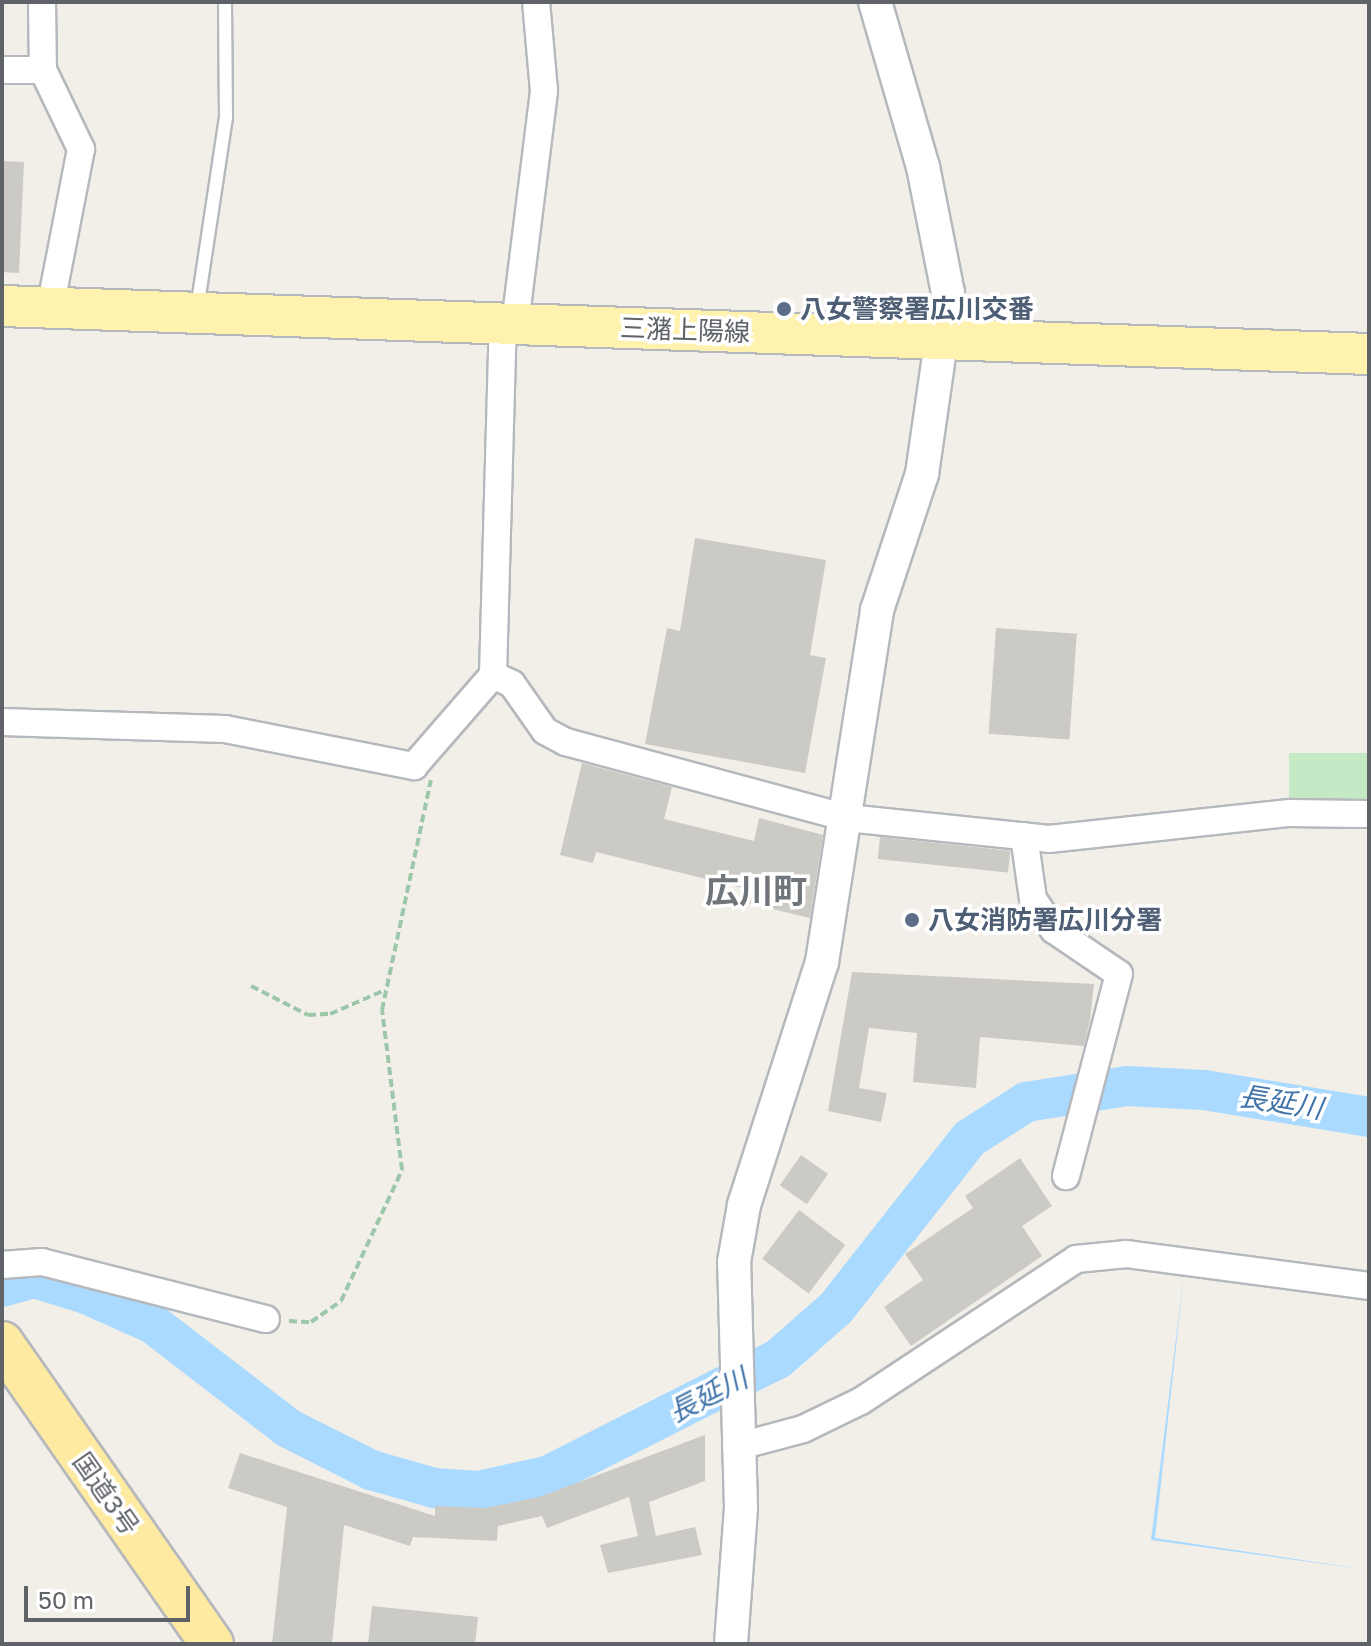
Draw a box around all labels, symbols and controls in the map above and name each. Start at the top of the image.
place label: 八女警察署広川交番 [800,293,1034,325]
marker: 八女警察署広川交番 [775,300,793,318]
street label: 三潴上陽線 [619,312,751,348]
district label: 広川町 [705,871,807,911]
place label: 八女消防署広川分署 [928,904,1162,936]
marker: 八女消防署広川分署 [903,911,921,929]
water label: 長延川 [1237,1079,1325,1125]
water label: 長延川 [663,1361,753,1429]
street label: 国道3号 [66,1447,146,1541]
scale bar [28,1570,194,1620]
text: 50 m [38,1585,94,1614]

